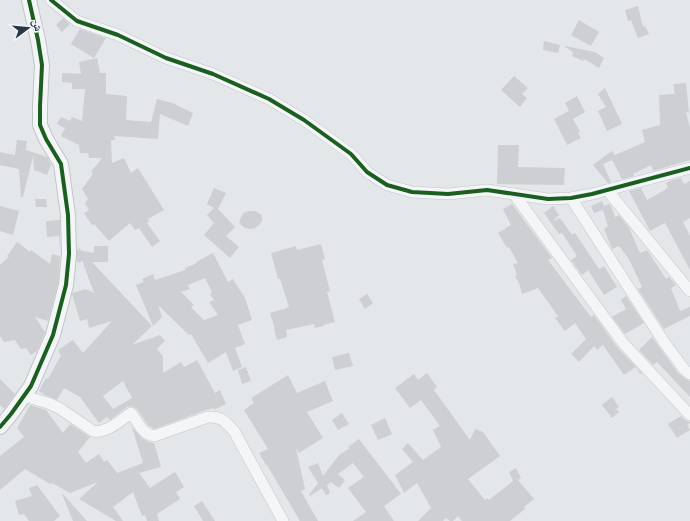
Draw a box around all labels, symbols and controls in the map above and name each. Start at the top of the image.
north arrow [8,8,48,48]
text: ش [28,17,47,33]

